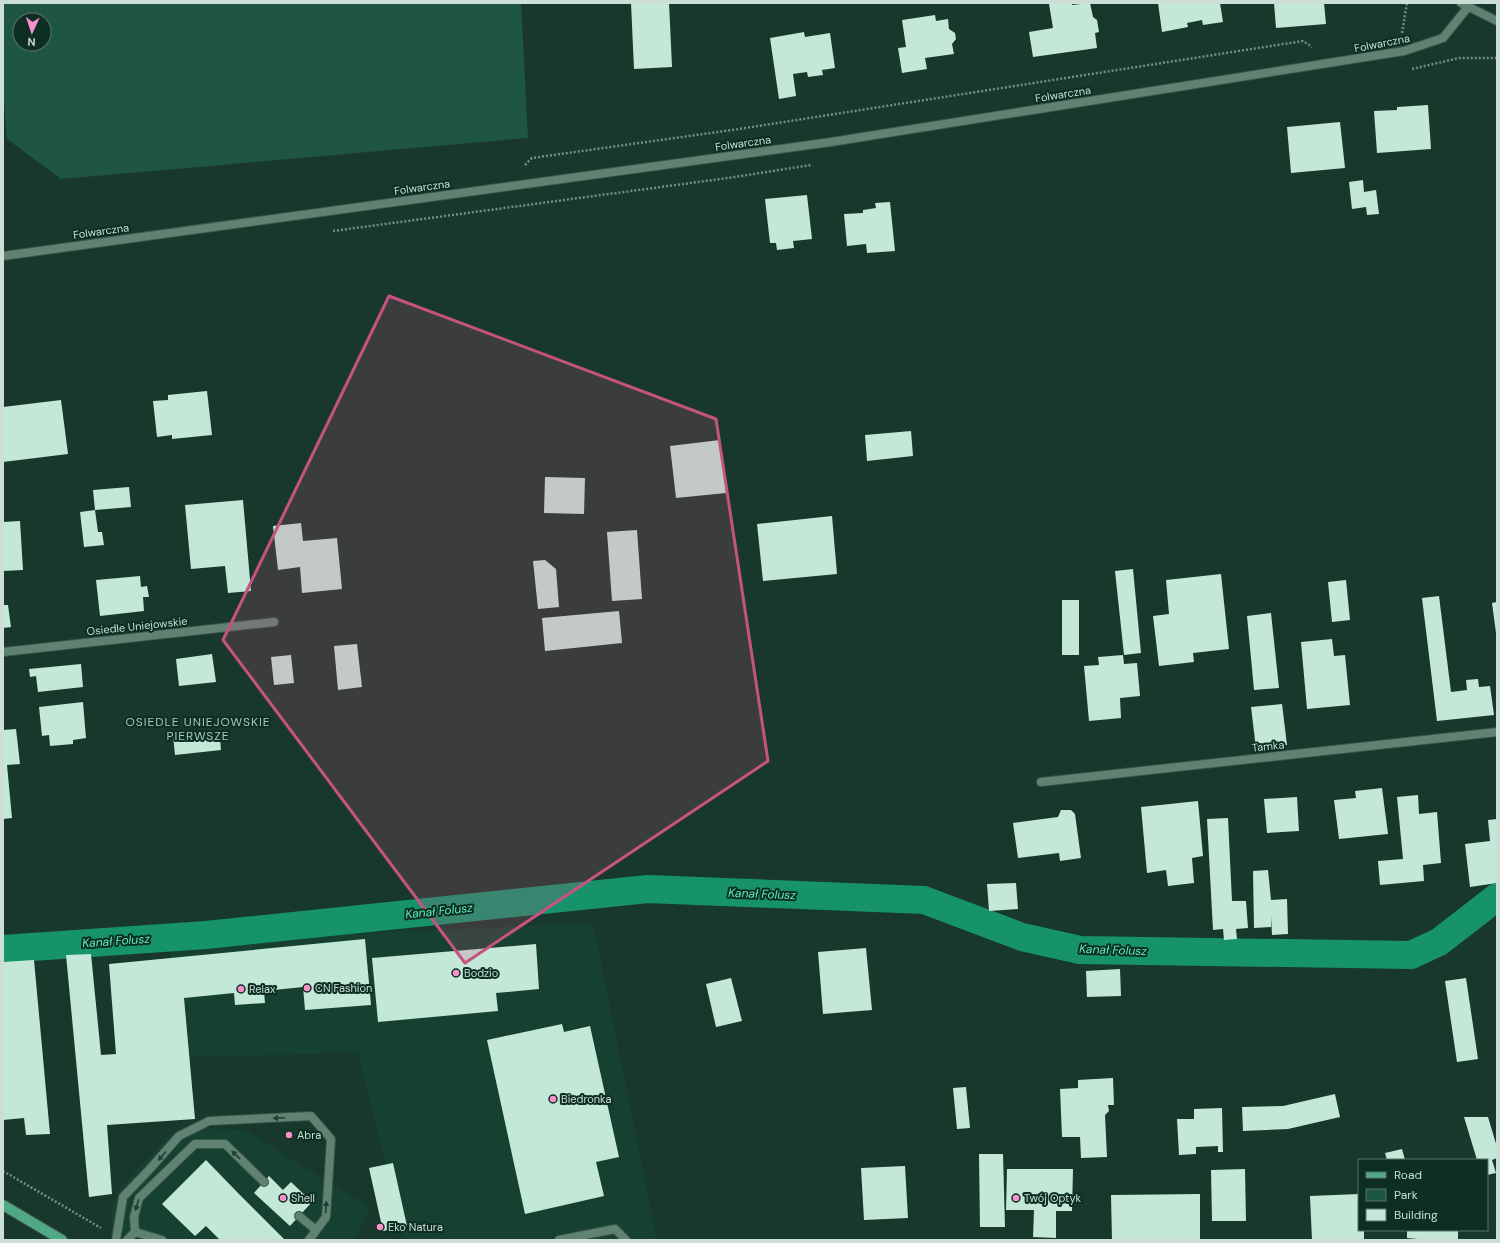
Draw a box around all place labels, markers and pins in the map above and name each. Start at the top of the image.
place label: Bodzio [464,966,498,980]
marker: Bodzio [451,968,461,978]
place label: CN Fashion [315,981,372,995]
place label: Relax [249,982,276,996]
marker: CN Fashion [302,983,312,993]
marker: Relax [236,984,246,994]
place label: Biedronka [561,1092,612,1106]
marker: Biedronka [548,1094,558,1104]
place label: Abra [297,1128,321,1142]
marker: Abra [284,1130,294,1140]
place label: Shell [291,1191,315,1205]
place label: Twój Optyk [1024,1191,1082,1205]
marker: Shell [278,1193,288,1203]
marker: Twój Optyk [1011,1193,1021,1203]
place label: Eko Natura [388,1220,443,1234]
marker: Eko Natura [375,1222,385,1232]

